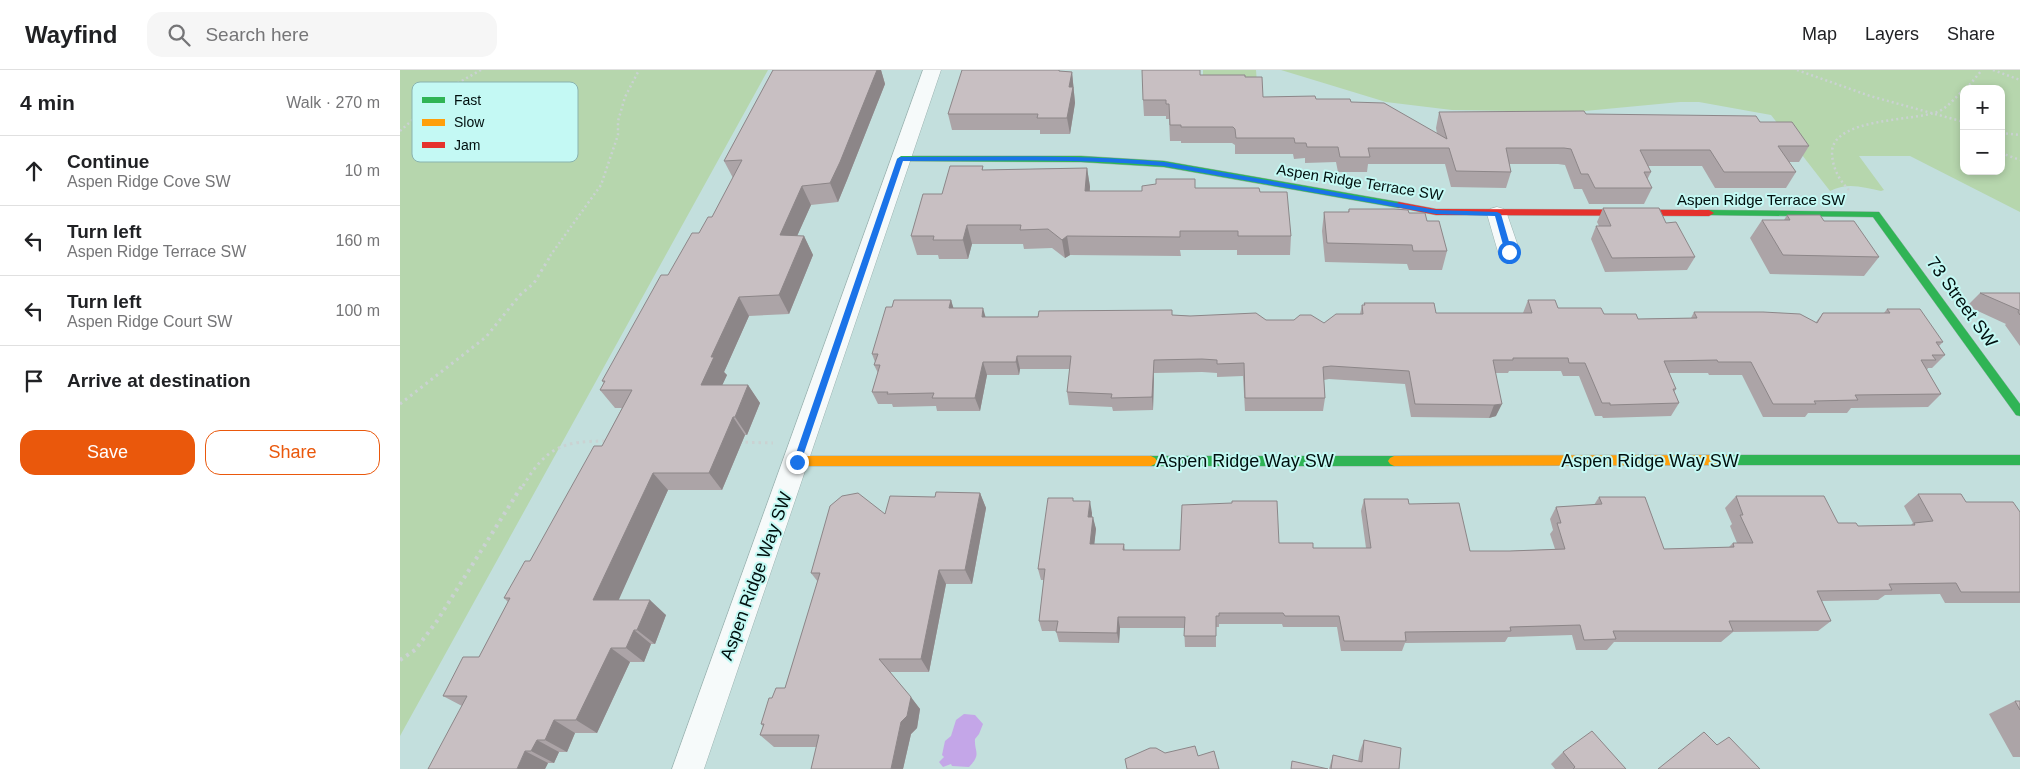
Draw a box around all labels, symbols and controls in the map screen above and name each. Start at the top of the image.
search box [147,12,497,57]
text: Wayfind [25,21,117,48]
icon: search [165,21,193,49]
text: Search here [205,24,309,45]
text: Map [1802,24,1837,44]
text: Layers [1865,24,1919,44]
text: Share [1947,24,1995,44]
legend [412,82,578,162]
map controls [1960,85,2005,175]
button: + [1960,85,2005,130]
text: 4 min [20,91,75,114]
text: Fast [454,92,481,108]
text: Walk · 270 m [286,94,380,111]
text: Slow [454,114,485,130]
button: − [1960,130,2005,175]
text: Jam [454,137,480,153]
text: Continue [67,151,149,172]
icon: ahead [20,157,48,185]
street label: Aspen Ridge Terrace SW [1276,160,1445,204]
text: 10 m [344,162,380,179]
text: Aspen Ridge Cove SW [67,173,231,190]
street label: Aspen Ridge Terrace SW [1677,191,1846,208]
text: Turn left [67,221,142,242]
icon: left [20,227,48,255]
text: 160 m [336,232,380,249]
route start [1498,241,1521,264]
text: Aspen Ridge Terrace SW [67,243,246,260]
street label: 73 Street SW [1922,253,2002,351]
text: Turn left [67,291,142,312]
icon: left [20,297,48,325]
text: 100 m [336,302,380,319]
text: Aspen Ridge Court SW [67,313,232,330]
icon: arrive [20,367,48,395]
text: Arrive at destination [67,370,251,391]
button: Save [20,430,195,475]
button: Share [205,430,380,475]
route end [786,451,809,474]
street label: Aspen Ridge Way SW [1156,451,1334,471]
street label: Aspen Ridge Way SW [1561,451,1739,471]
street label: Aspen Ridge Way SW [716,489,796,663]

